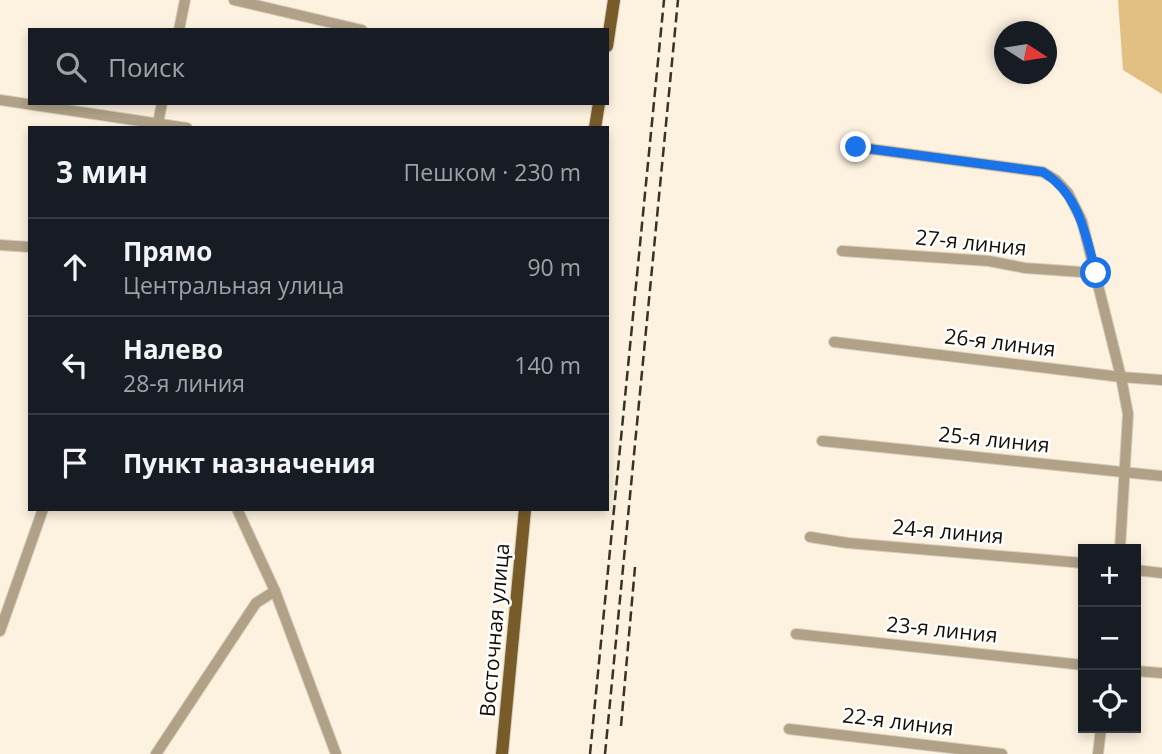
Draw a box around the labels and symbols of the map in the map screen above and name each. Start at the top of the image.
north arrow [994,21,1057,84]
route end [840,131,871,162]
street label: 27-я линия [914,222,1028,262]
route start [1080,257,1111,288]
street label: 26-я линия [943,321,1057,363]
street label: 25-я линия [937,419,1051,459]
street label: 24-я линия [891,512,1005,550]
street label: Восточная улица [472,542,516,718]
street label: 23-я линия [885,609,999,649]
street label: 22-я линия [841,700,955,742]

